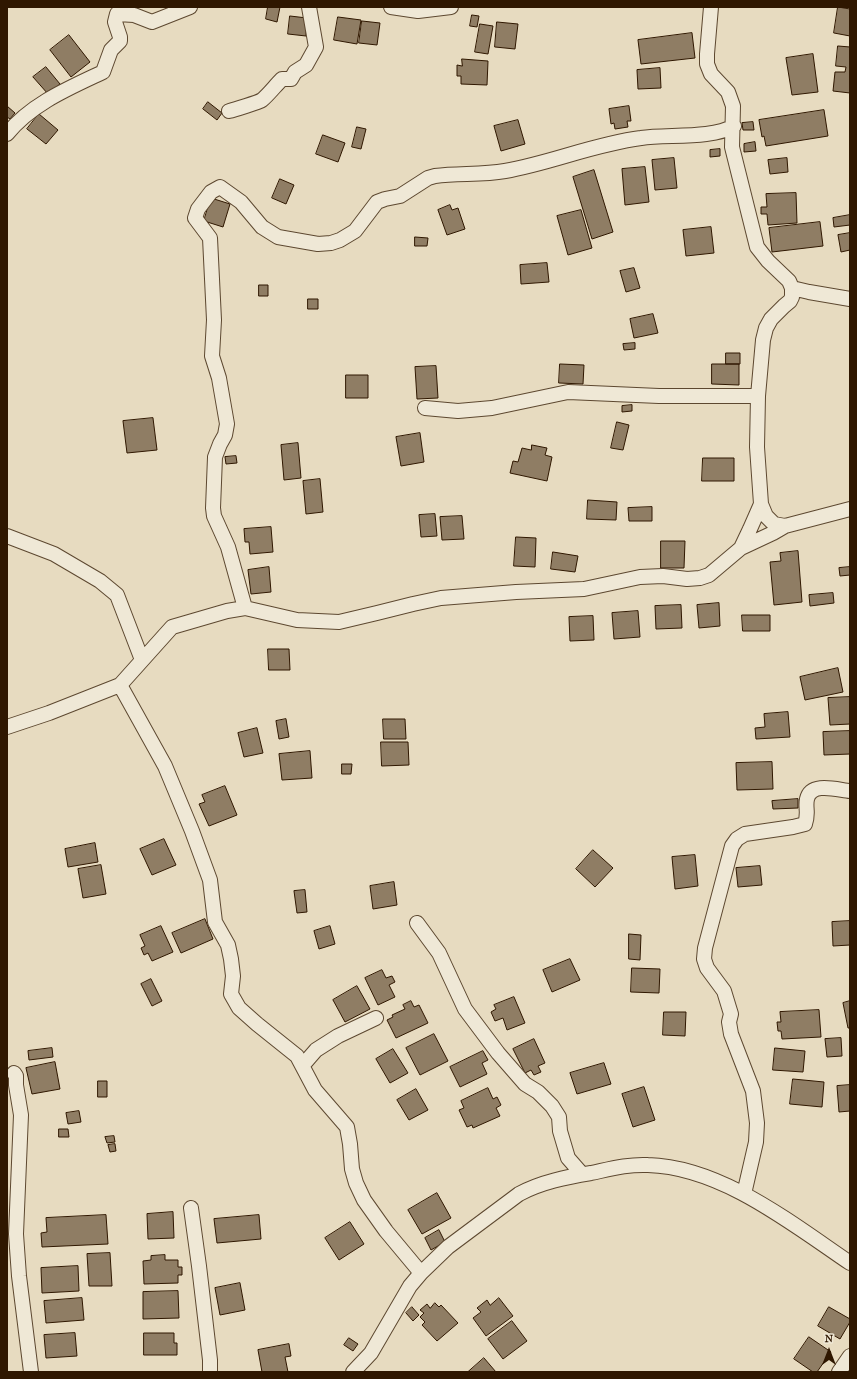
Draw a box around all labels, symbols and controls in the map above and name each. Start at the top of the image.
north arrow [809,1331,849,1371]
text: N [825,1332,833,1345]

